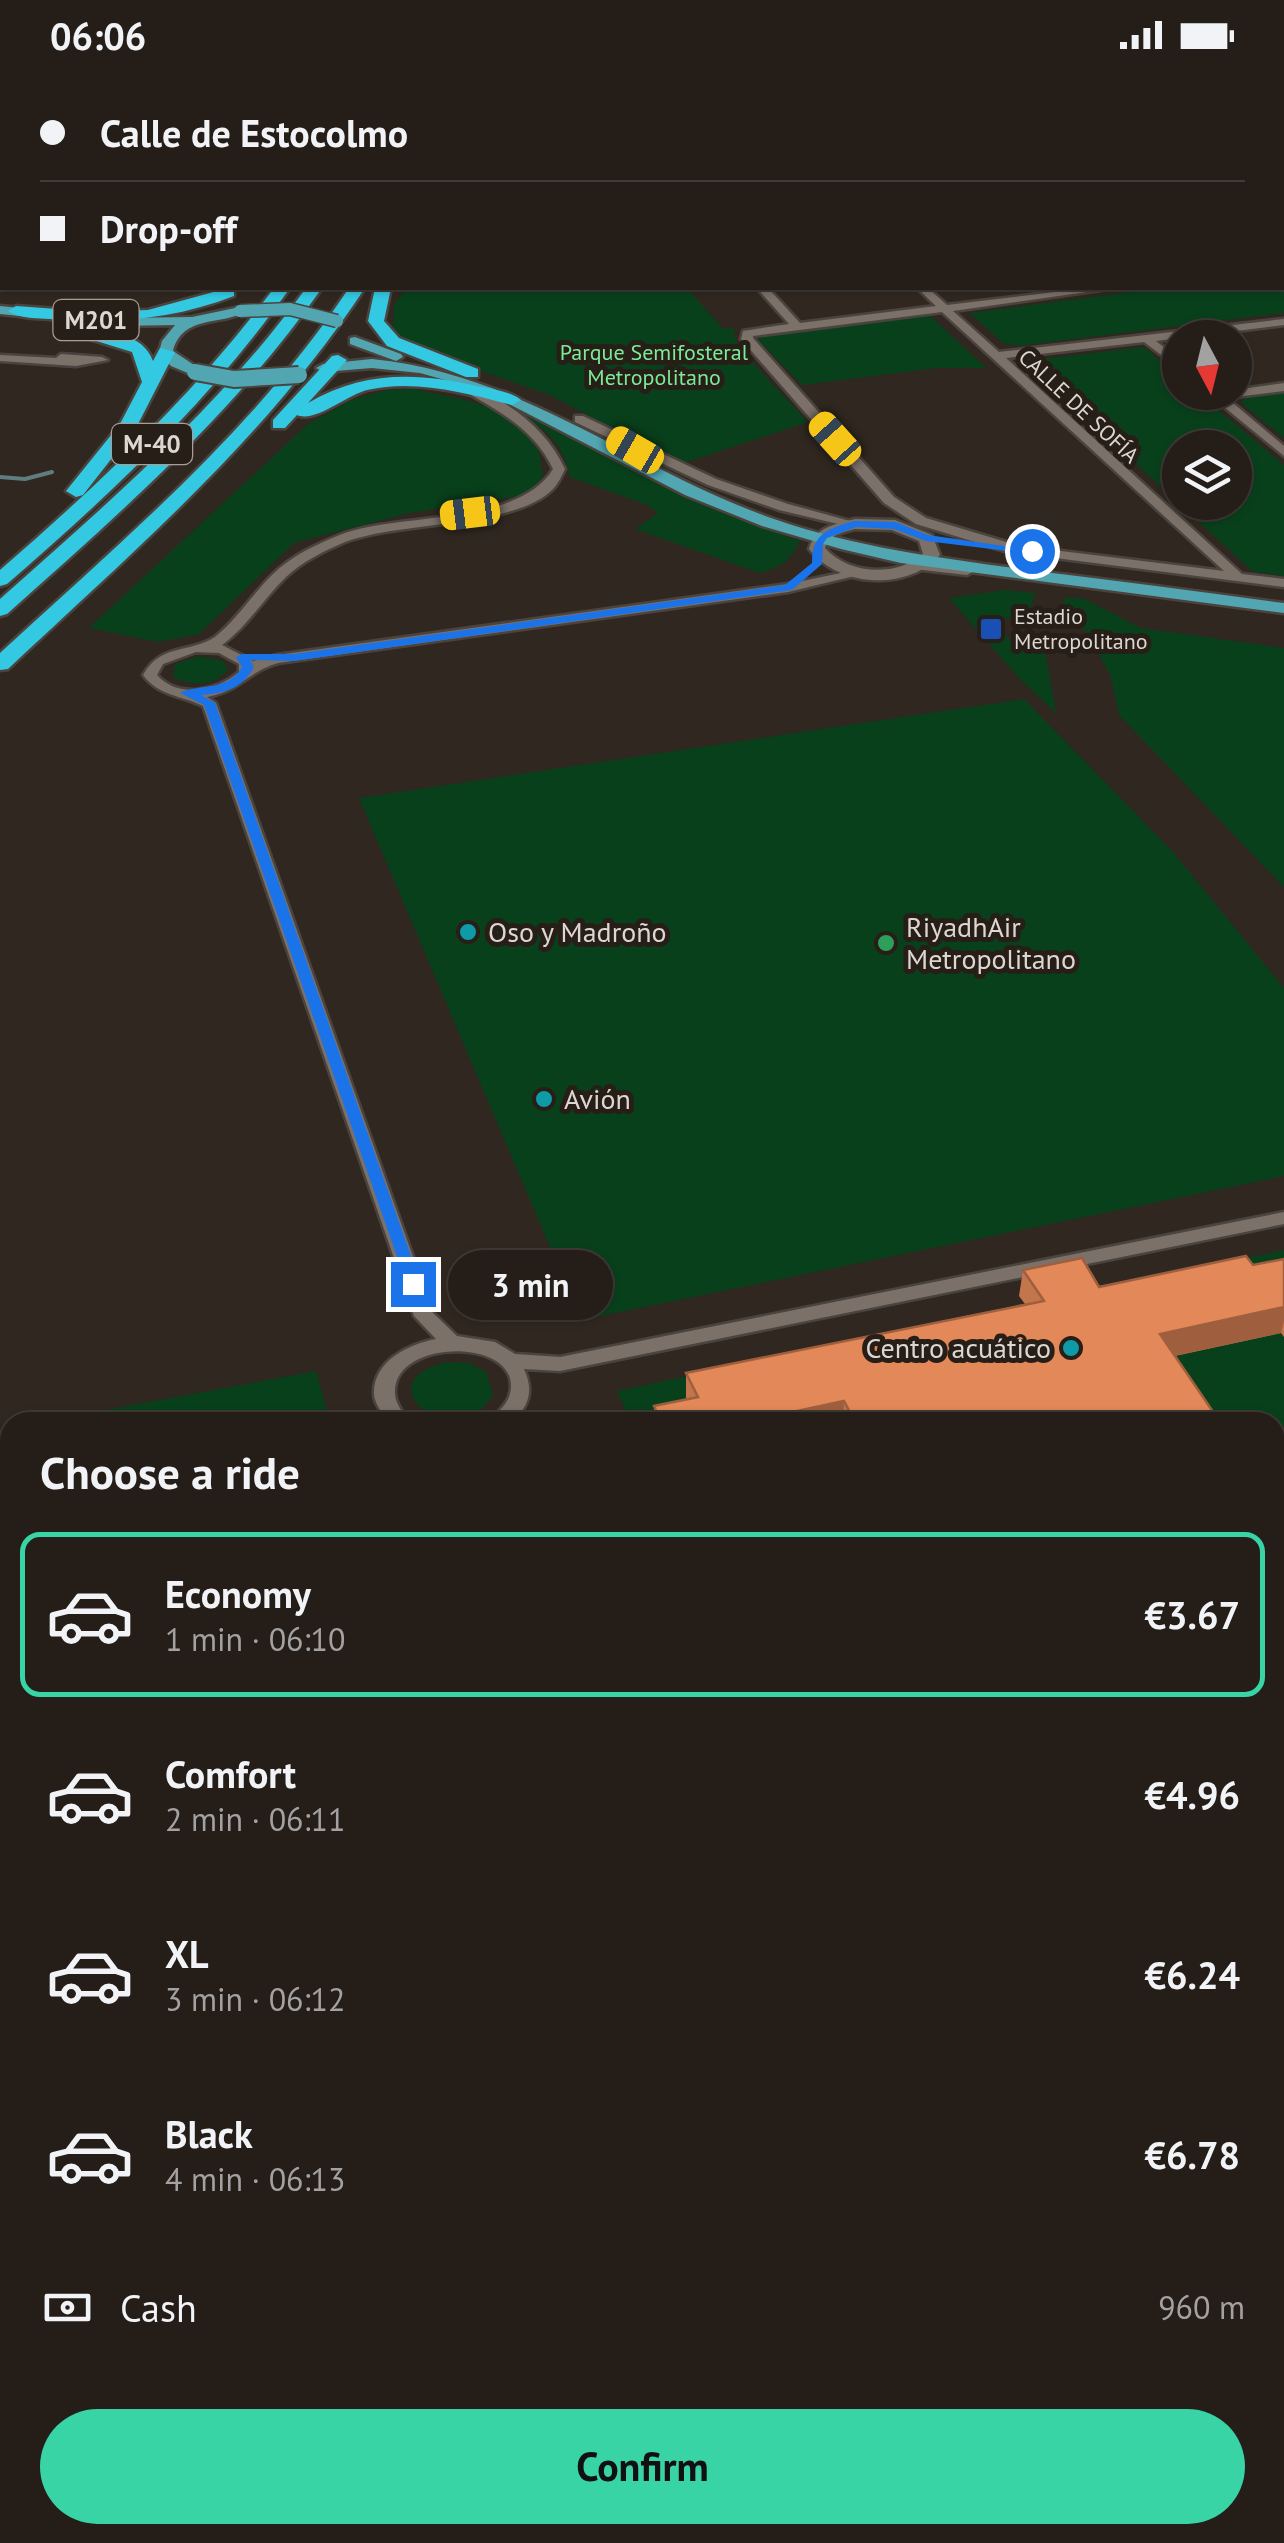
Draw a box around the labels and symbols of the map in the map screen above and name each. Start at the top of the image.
road number: M201 [54,300,138,340]
north arrow [1162,320,1252,410]
park label: Parque Semifosteral Metropolitano [560,338,749,391]
street label: CALLE DE SOFÍA [1013,343,1145,469]
car [804,407,866,471]
car [602,422,668,478]
road number: M-40 [112,424,192,464]
car [438,494,502,532]
route start [1010,529,1055,574]
place label: Estadio Metropolitano [1014,602,1148,655]
marker: Estadio Metropolitano [978,616,1004,642]
place label: RiyadhAir Metropolitano [906,908,1076,977]
place label: Oso y Madroño [488,913,667,950]
marker: Oso y Madroño [457,921,479,943]
marker: RiyadhAir Metropolitano [875,932,897,954]
place label: Avión [564,1080,631,1117]
marker: Avión [533,1088,555,1110]
callout: 3 min [448,1249,613,1319]
route end [391,1262,436,1307]
place label: Centro acuático [865,1329,1051,1366]
marker: Centro acuático [1060,1337,1082,1359]

